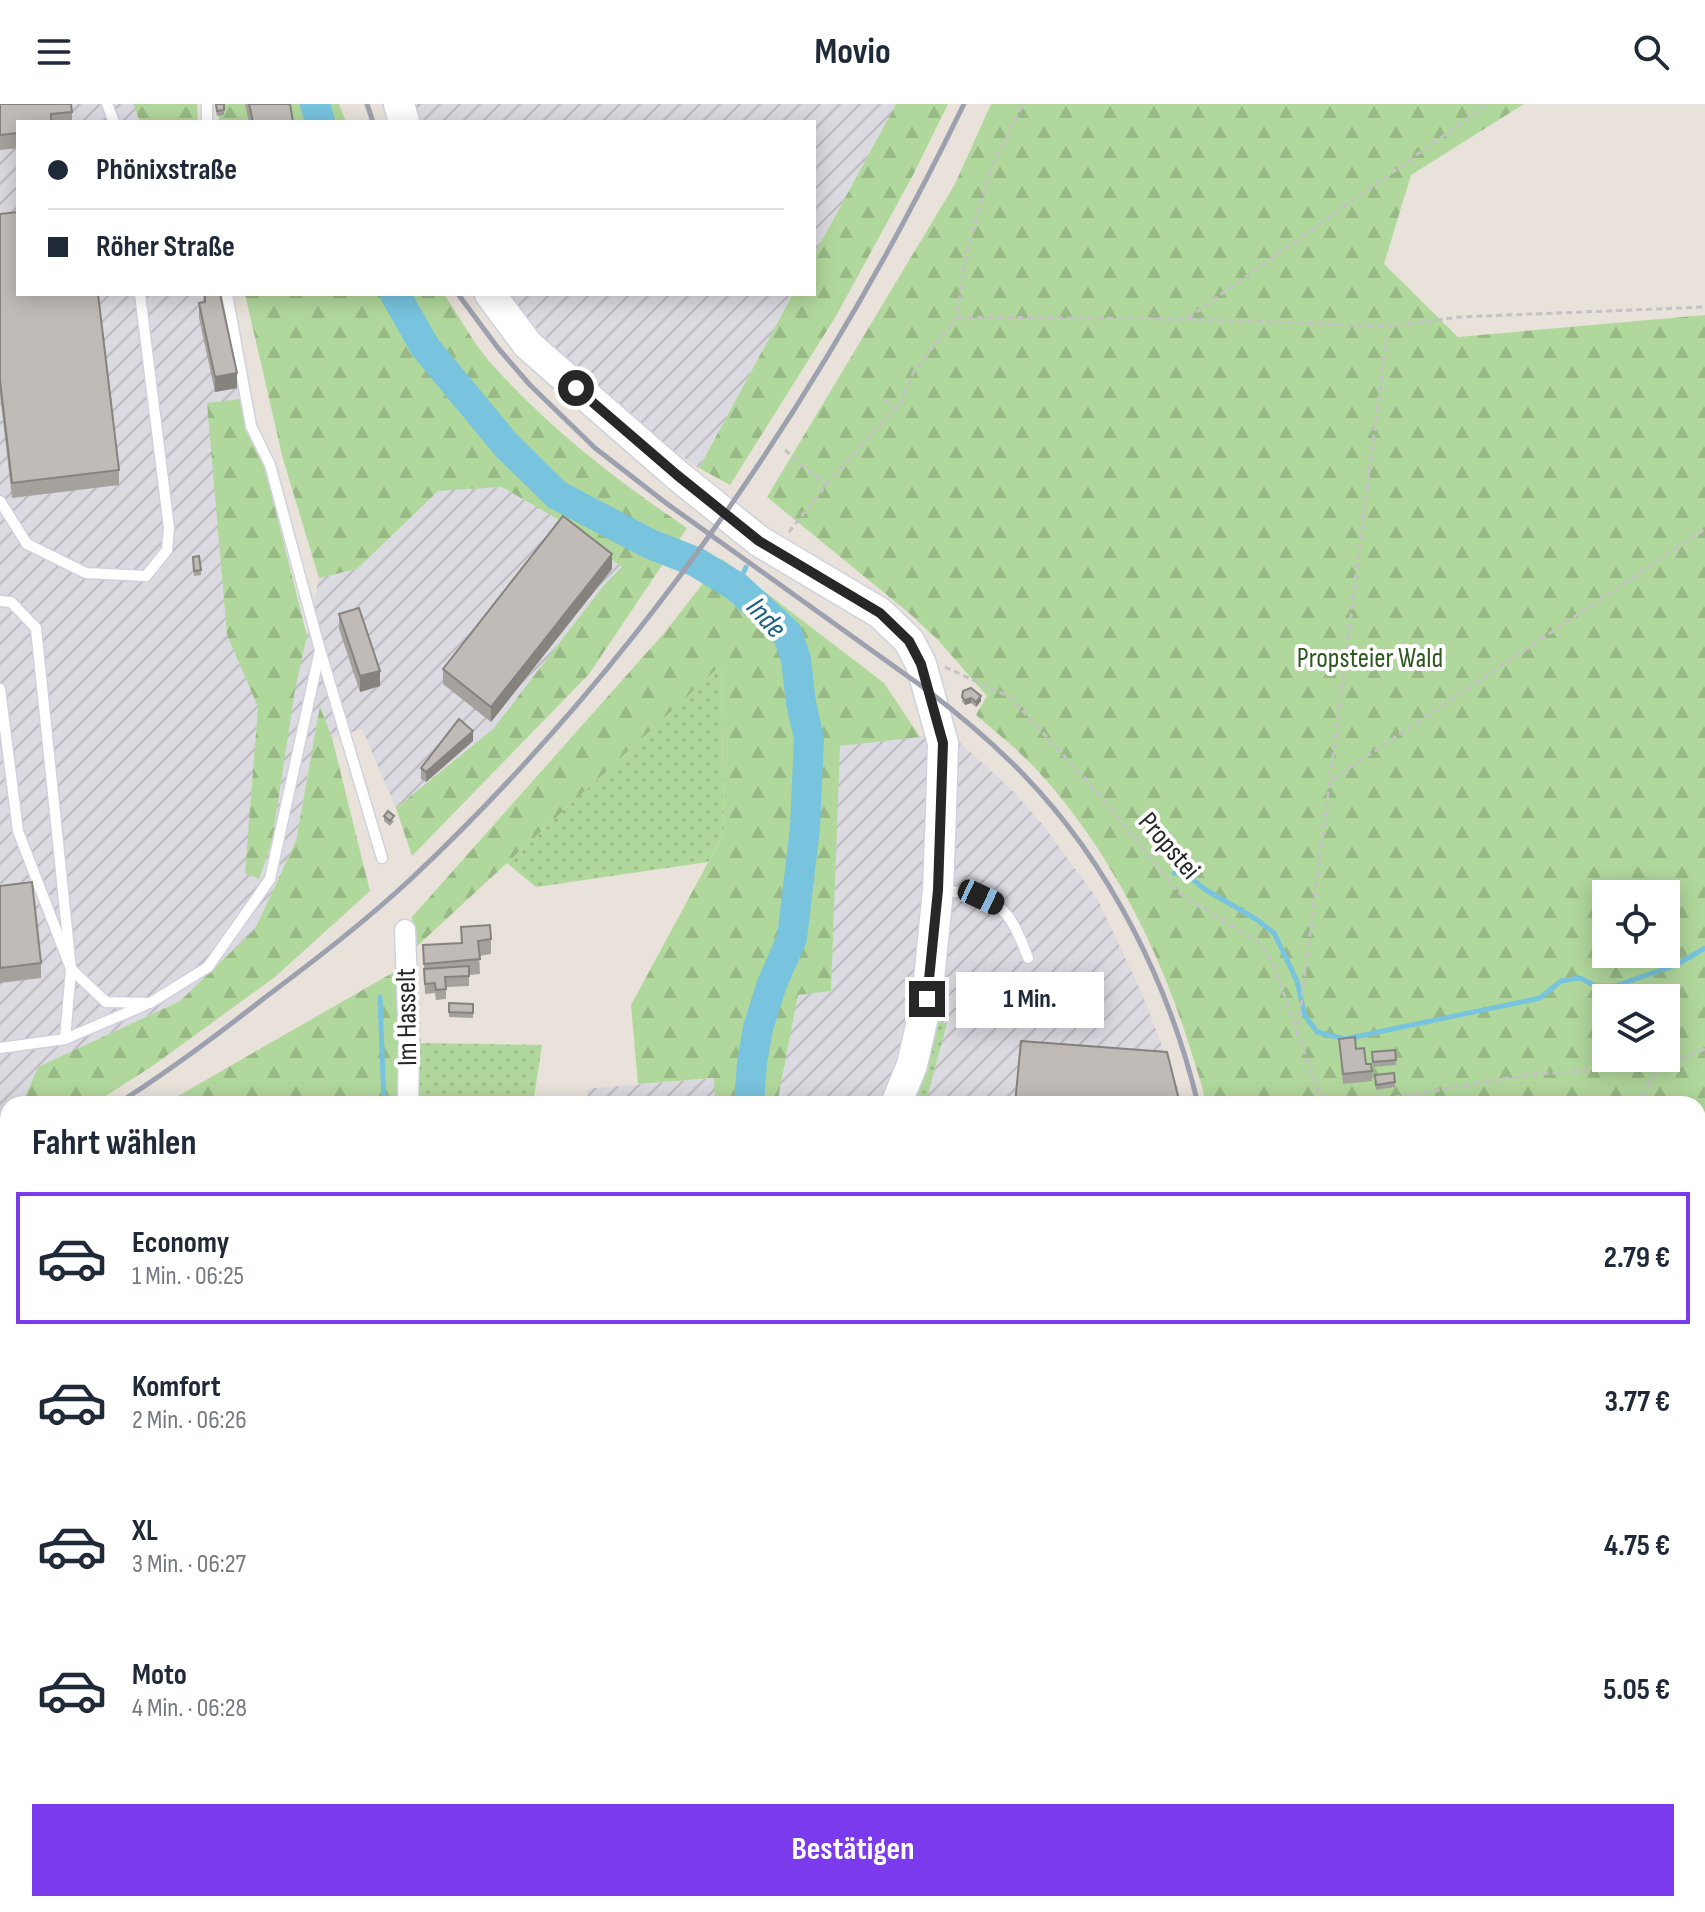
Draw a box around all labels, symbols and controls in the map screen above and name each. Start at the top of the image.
icon: menu [32,30,76,74]
icon: search [1629,30,1673,74]
text: Movio [814,31,891,74]
text: Phönixstraße [96,152,237,188]
text: Röher Straße [96,229,235,265]
route start [558,370,594,406]
water label: Inde [738,590,794,646]
park label: Propsteier Wald [1297,642,1443,675]
street label: Propstei [1131,806,1207,886]
car [954,876,1008,918]
map controls [1592,880,1680,1072]
button: locate [1592,880,1680,968]
street label: Im Hasselt [390,968,424,1066]
callout: 1 Min. [955,971,1103,1027]
route end [909,981,945,1017]
text: 1 Min. [1003,984,1057,1015]
button: layers [1592,984,1680,1072]
text: Fahrt wählen [32,1122,196,1165]
icon: car [36,1222,108,1294]
text: Economy [132,1225,229,1261]
text: 2.79 € [1604,1240,1670,1276]
text: 1 Min. · 06:25 [132,1261,244,1292]
icon: car [36,1366,108,1438]
text: Komfort [132,1369,221,1405]
text: 3.77 € [1605,1384,1670,1420]
text: 2 Min. · 06:26 [132,1405,247,1436]
icon: car [36,1510,108,1582]
text: XL [132,1513,158,1549]
text: 4.75 € [1604,1528,1670,1564]
text: 3 Min. · 06:27 [132,1549,246,1580]
icon: car [36,1654,108,1726]
text: Moto [132,1657,187,1693]
text: 5.05 € [1603,1672,1670,1708]
text: 4 Min. · 06:28 [132,1693,247,1724]
button: Bestätigen [32,1804,1674,1896]

